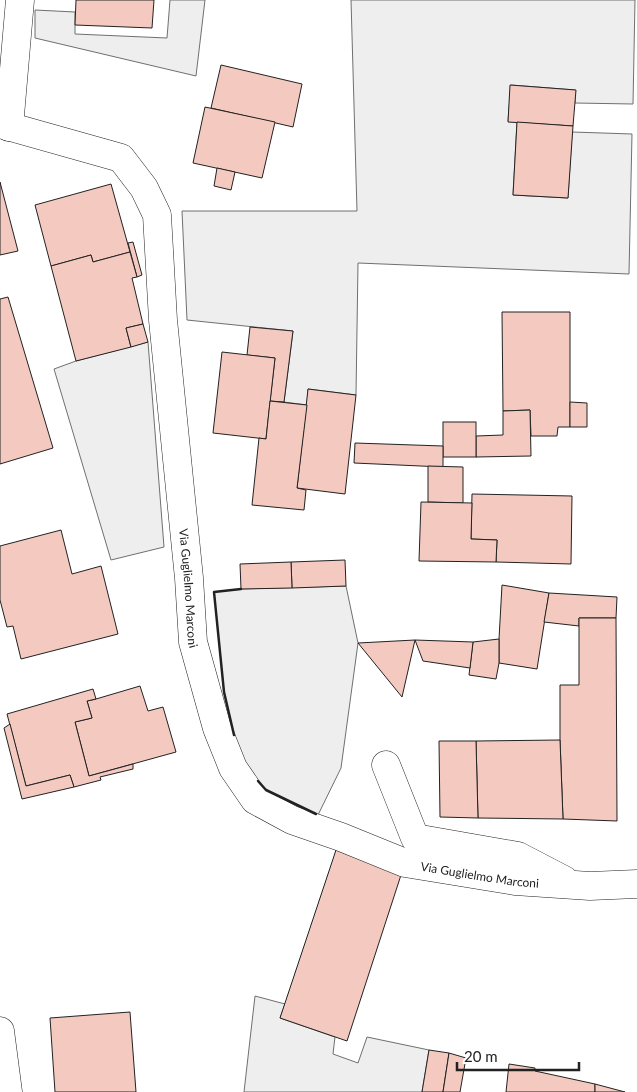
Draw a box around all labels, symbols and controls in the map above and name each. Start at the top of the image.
street label: Via Guglielmo Marconi [177,528,202,650]
street label: Via Guglielmo Marconi [420,858,540,890]
scale bar [457,1040,580,1072]
text: 20 m [464,1047,498,1065]

